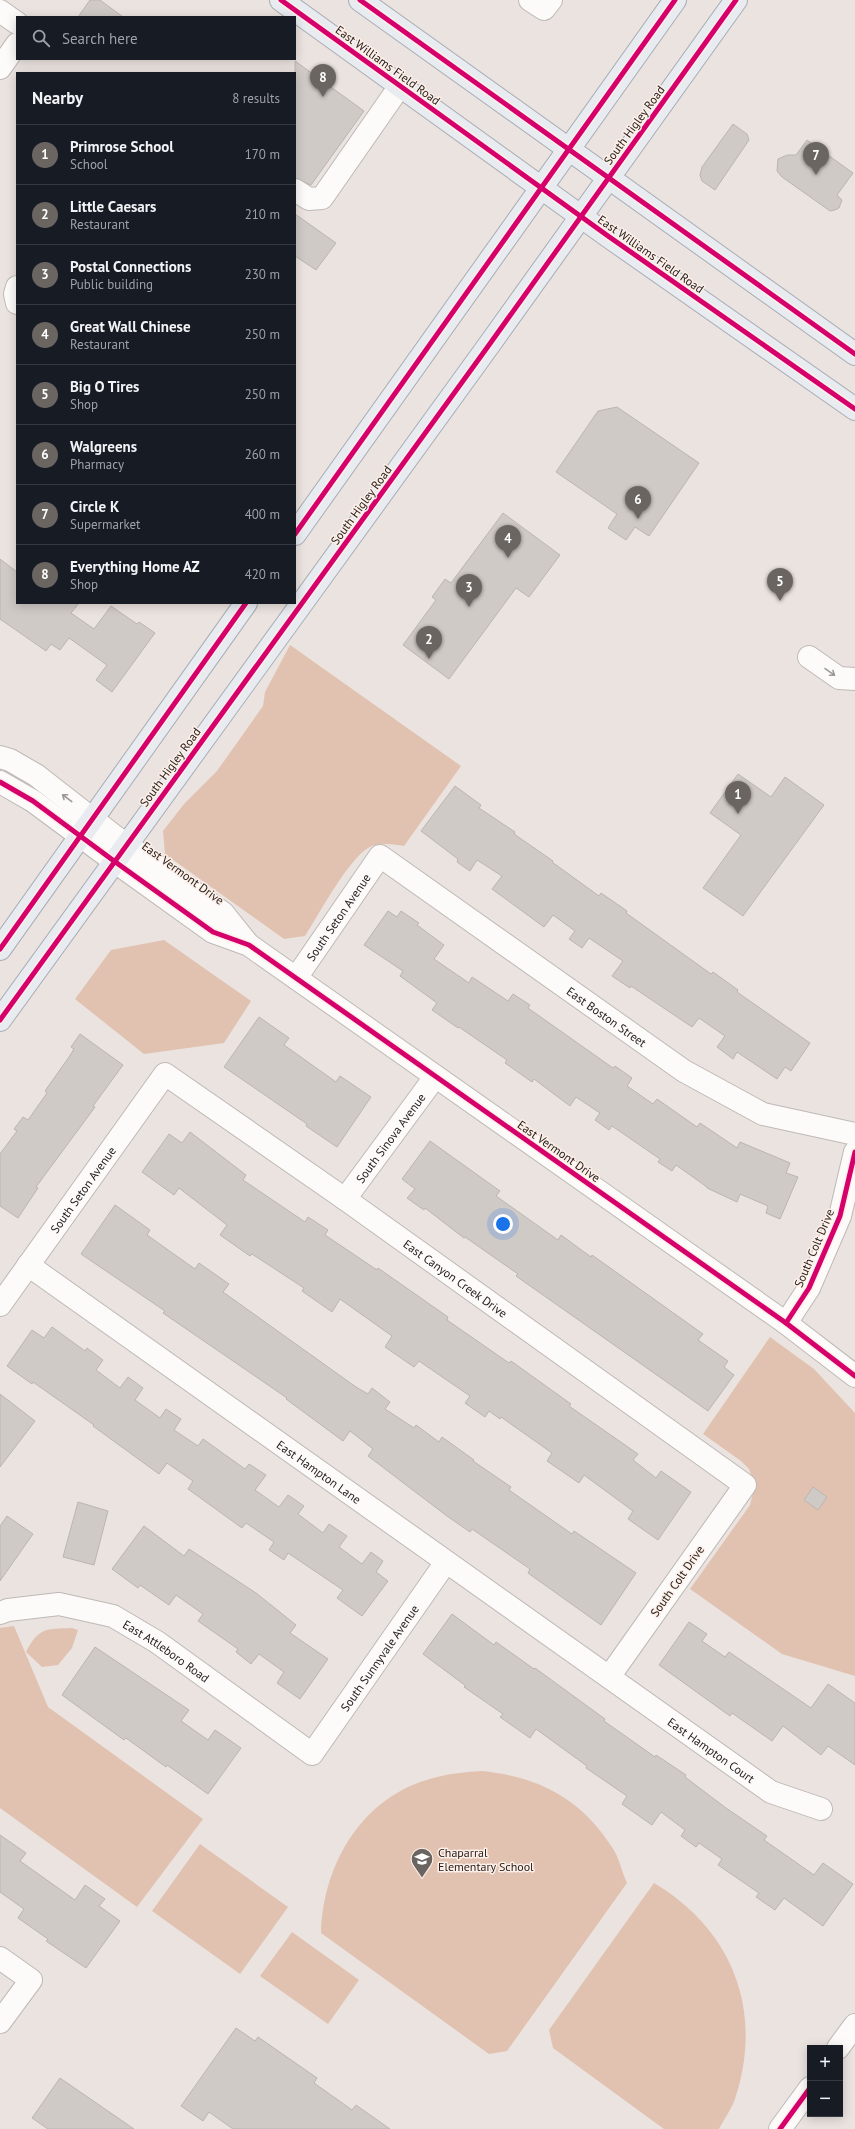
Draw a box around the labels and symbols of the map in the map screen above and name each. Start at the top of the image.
street label: East Williams Field Road [333,22,443,108]
pin: 8 [310,64,336,97]
street label: South Higley Road [600,83,668,167]
pin: 7 [803,142,829,175]
street label: East Williams Field Road [595,212,707,296]
street label: South Higley Road [327,463,395,547]
pin: 6 [625,486,651,519]
pin: 4 [495,525,521,558]
pin: 5 [767,568,793,601]
pin: 3 [456,574,482,607]
pin: 2 [416,626,442,659]
one-way arrow [824,668,835,676]
street label: South Higley Road [136,725,204,809]
pin: 1 [725,781,751,814]
one-way arrow [62,794,73,802]
street label: East Vermont Drive [139,838,227,908]
street label: South Seton Avenue [303,870,373,964]
street label: East Boston Street [564,983,650,1050]
street label: South Sinova Avenue [352,1090,428,1186]
street label: East Vermont Drive [515,1117,603,1185]
street label: South Seton Avenue [47,1143,119,1236]
street label: South Colt Drive [791,1207,837,1289]
your location [493,1214,513,1234]
street label: East Canyon Creek Drive [401,1236,510,1320]
street label: East Hampton Lane [274,1437,364,1507]
street label: South Colt Drive [647,1542,707,1620]
street label: South Sunnyvale Avenue [337,1601,422,1714]
street label: East Attleboro Road [121,1616,213,1685]
street label: East Hampton Court [665,1714,758,1786]
place label: Chaparral Elementary School [438,1845,534,1874]
school or university icon: Chaparral Elementary School [409,1846,435,1879]

